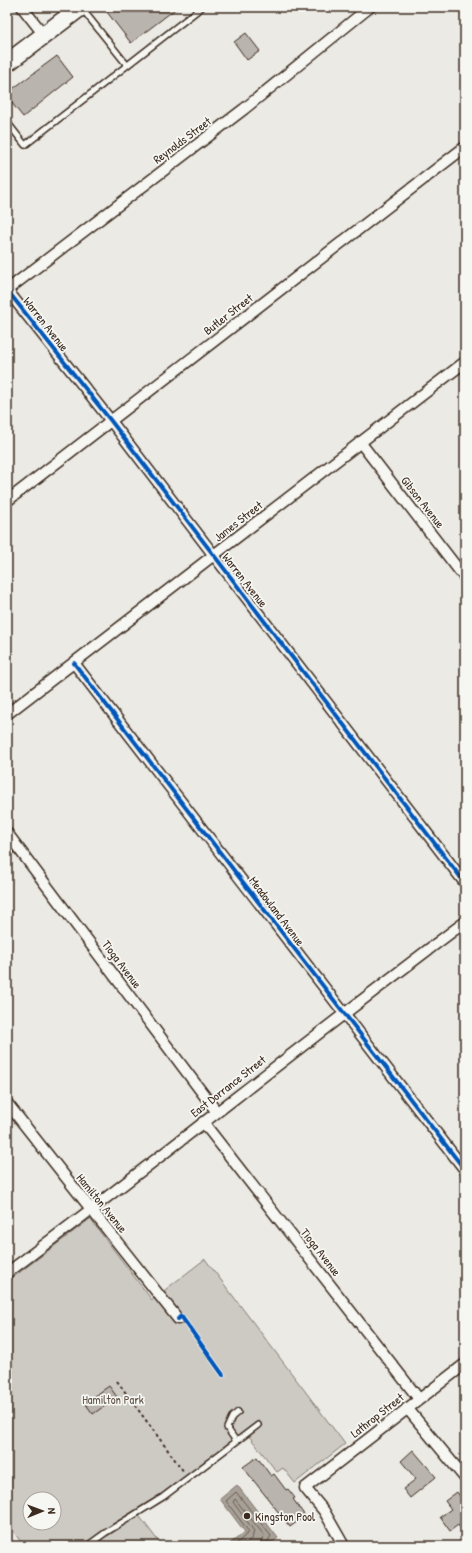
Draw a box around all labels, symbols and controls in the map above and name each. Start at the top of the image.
street label: Reynolds Street [149,112,215,167]
street label: Butler Street [200,289,257,339]
street label: Warren Avenue [19,293,73,355]
street label: Gibson Avenue [397,473,449,532]
street label: James Street [210,496,267,545]
street label: Warren Avenue [218,549,272,611]
street label: Meadowland Avenue [245,873,309,949]
street label: Tioga Avenue [98,936,146,992]
street label: East Dorrance Street [187,1051,270,1121]
street label: Hamilton Avenue [73,1170,131,1236]
street label: Tioga Avenue [297,1225,345,1280]
street label: Lathrop Street [347,1388,408,1441]
park label: Hamilton Park [82,1391,144,1408]
north arrow [22,1491,62,1531]
text: N [45,1508,59,1514]
place label: Kingston Pool [255,1508,316,1525]
marker: Kingston Pool [242,1511,252,1521]

